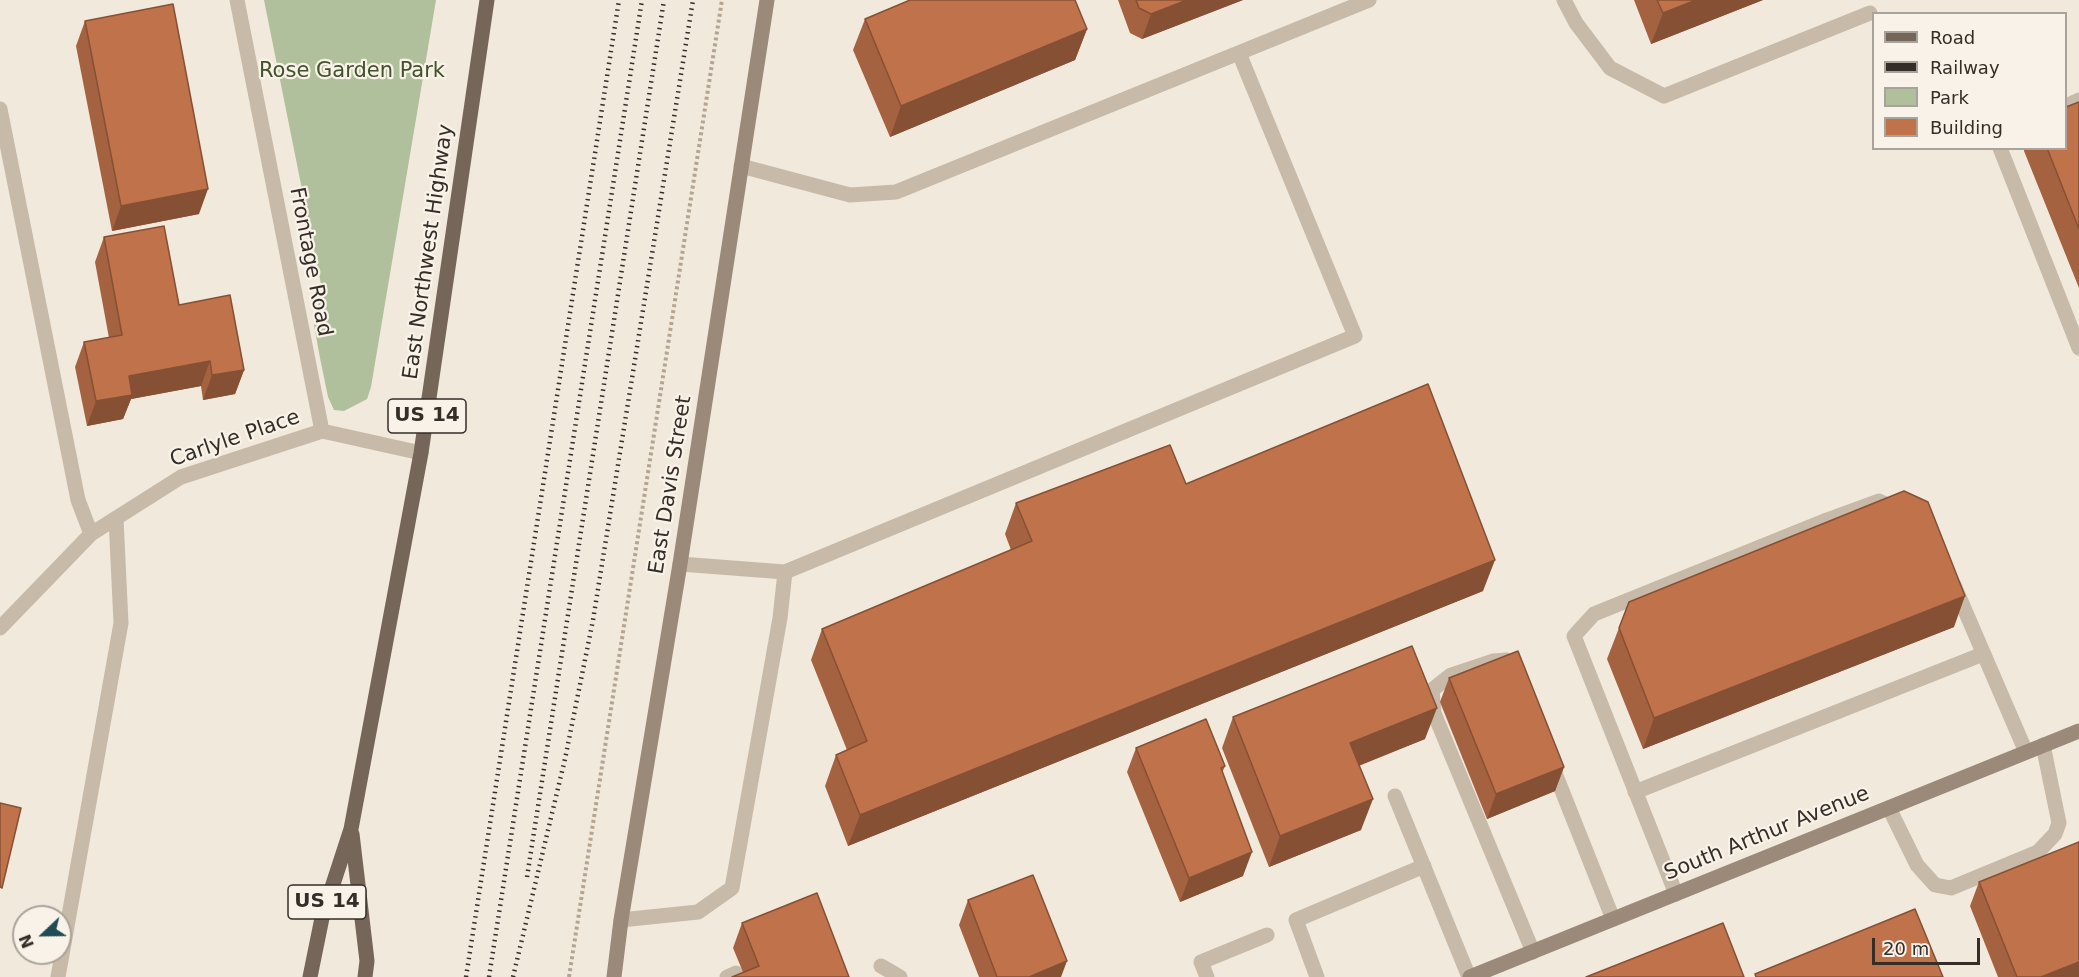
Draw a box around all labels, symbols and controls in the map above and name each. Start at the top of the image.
legend [1872,12,2067,150]
text: Road [1930,27,1975,48]
text: Railway [1930,57,2000,78]
park label: Rose Garden Park [259,59,445,85]
text: Park [1930,87,1969,108]
text: Building [1930,117,2003,138]
street label: East Northwest Highway [399,123,459,381]
street label: Frontage Road [283,185,337,339]
street label: East Davis Street [644,394,698,576]
road number: US 14 [388,399,466,433]
street label: Carlyle Place [167,405,303,473]
street label: South Arthur Avenue [1661,781,1873,887]
road number: US 14 [288,885,366,919]
north arrow [12,905,72,965]
scale bar [1875,926,1983,964]
text: N [15,931,38,951]
text: 20 m [1883,938,1929,959]

